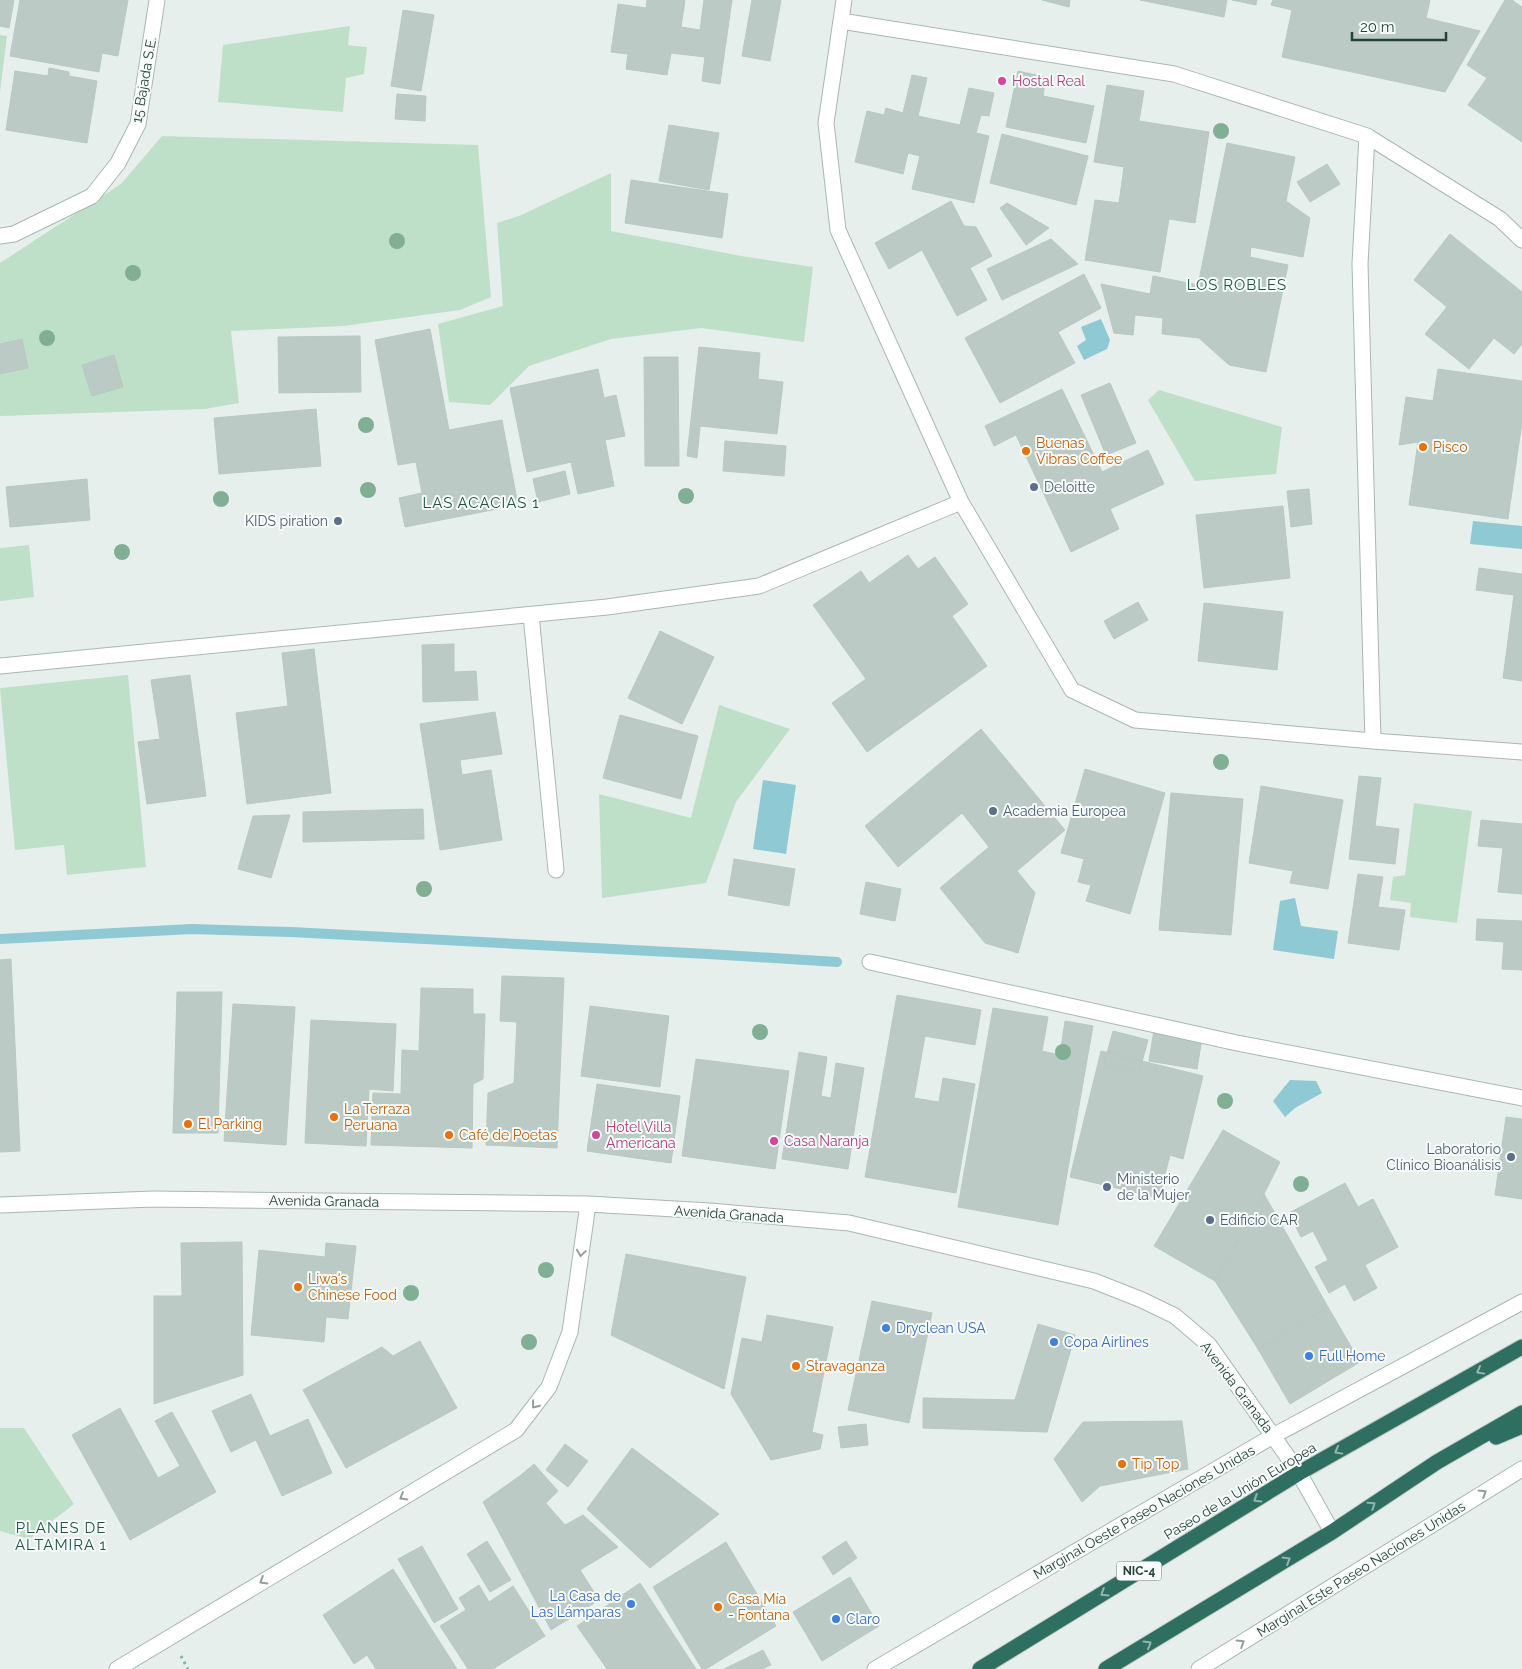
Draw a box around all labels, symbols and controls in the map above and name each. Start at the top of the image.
scale bar [1352,10,1446,42]
text: 20 m [1360,18,1395,36]
street label: 15 Bajada S.E. [129,36,159,124]
place label: Hostal Real [1012,73,1085,89]
marker: Hostal Real [996,75,1008,87]
district label: LOS ROBLES [1187,276,1287,294]
place label: Buenas Vibras Coffee [1036,435,1122,467]
place label: Pisco [1433,439,1467,455]
marker: Pisco [1417,441,1429,453]
marker: Buenas Vibras Coffee [1020,445,1032,457]
place label: Deloitte [1044,479,1095,495]
marker: Deloitte [1028,481,1040,493]
district label: LAS ACACIAS 1 [422,494,540,512]
place label: KIDS piration [245,513,328,529]
marker: KIDS piration [332,515,344,527]
place label: Academia Europea [1003,803,1126,819]
marker: Academia Europea [987,805,999,817]
place label: La Terraza Peruana [344,1101,410,1133]
marker: La Terraza Peruana [328,1111,340,1123]
place label: El Parking [198,1116,262,1132]
marker: El Parking [182,1118,194,1130]
place label: Hotel Villa Americana [606,1119,676,1151]
place label: Café de Poetas [459,1127,557,1143]
marker: Café de Poetas [443,1129,455,1141]
marker: Hotel Villa Americana [590,1129,602,1141]
place label: Casa Naranja [784,1133,869,1149]
marker: Casa Naranja [768,1135,780,1147]
place label: Laboratorio Clínico Bioanálisis [1386,1141,1501,1173]
marker: Laboratorio Clínico Bioanálisis [1505,1151,1517,1163]
place label: Ministerio de la Mujer [1117,1171,1189,1203]
marker: Ministerio de la Mujer [1101,1181,1113,1193]
street label: Avenida Granada [269,1192,379,1210]
street label: Avenida Granada [673,1202,785,1226]
place label: Edificio CAR [1220,1212,1298,1228]
marker: Edificio CAR [1204,1214,1216,1226]
one-way arrow [576,1249,587,1257]
place label: Liwa's Chinese Food [308,1271,397,1303]
marker: Liwa's Chinese Food [292,1281,304,1293]
place label: Dryclean USA [896,1320,986,1336]
marker: Dryclean USA [880,1322,892,1334]
place label: Copa Airlines [1064,1334,1149,1350]
marker: Copa Airlines [1048,1336,1060,1348]
street label: Avenida Granada [1197,1338,1277,1436]
place label: Full Home [1319,1348,1386,1364]
marker: Full Home [1303,1350,1315,1362]
place label: Stravaganza [806,1358,885,1374]
marker: Stravaganza [790,1360,802,1372]
one-way arrow [1476,1365,1485,1375]
one-way arrow [531,1400,540,1409]
street label: Paseo de la Unión Europea [1161,1439,1319,1543]
street label: Marginal Oeste Paseo Naciones Unidas [1030,1442,1258,1582]
one-way arrow [1334,1445,1343,1455]
place label: Tip Top [1132,1456,1180,1472]
marker: Tip Top [1116,1458,1128,1470]
one-way arrow [1478,1490,1487,1500]
one-way arrow [399,1491,408,1501]
one-way arrow [1253,1492,1262,1502]
street label: Marginal Este Paseo Naciones Unidas [1254,1498,1468,1640]
one-way arrow [1367,1502,1376,1511]
district label: PLANES DE ALTAMIRA 1 [15,1519,107,1554]
one-way arrow [1281,1556,1290,1566]
road number: NIC-4 [1116,1562,1162,1580]
one-way arrow [260,1575,269,1585]
one-way arrow [1100,1587,1109,1596]
place label: La Casa de Las Lámparas [531,1588,621,1620]
place label: Casa Mía - Fontana [728,1591,790,1623]
marker: La Casa de Las Lámparas [625,1598,637,1610]
marker: Casa Mía - Fontana [712,1601,724,1613]
place label: Claro [846,1611,880,1627]
marker: Claro [830,1613,842,1625]
one-way arrow [1142,1640,1151,1650]
one-way arrow [1235,1640,1244,1650]

